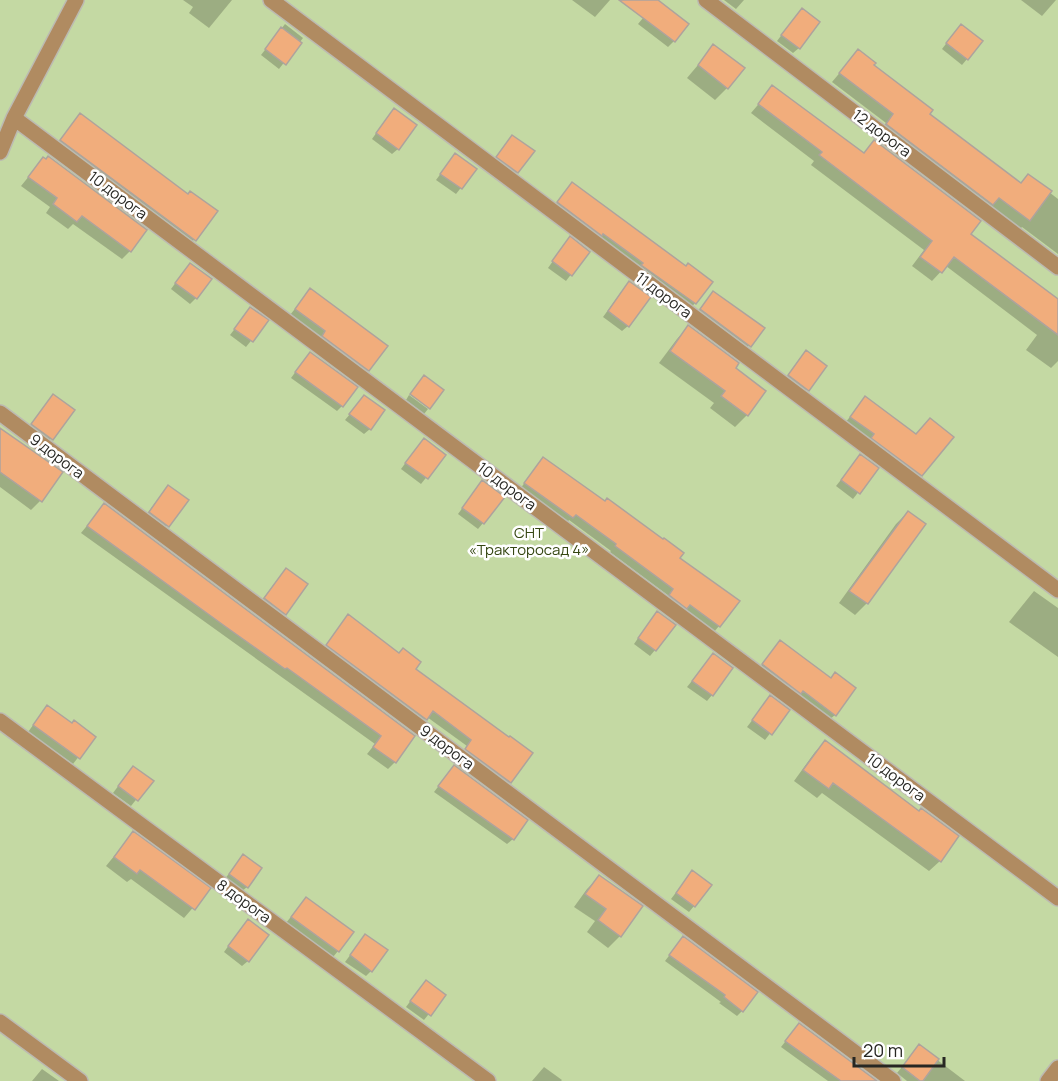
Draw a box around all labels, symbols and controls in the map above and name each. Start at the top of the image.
street label: 12 дорога [849,104,915,162]
street label: 10 дорога [84,166,152,224]
street label: 11 дорога [632,267,696,323]
street label: 9 дорога [26,429,88,483]
street label: 10 дорога [473,457,541,515]
park label: СНТ «Тракторосад 4» [469,522,589,560]
street label: 9 дорога [416,720,478,774]
street label: 10 дорога [862,748,930,806]
street label: 8 дорога [213,874,275,928]
scale bar [854,1030,944,1068]
text: 20 m [863,1038,903,1062]

